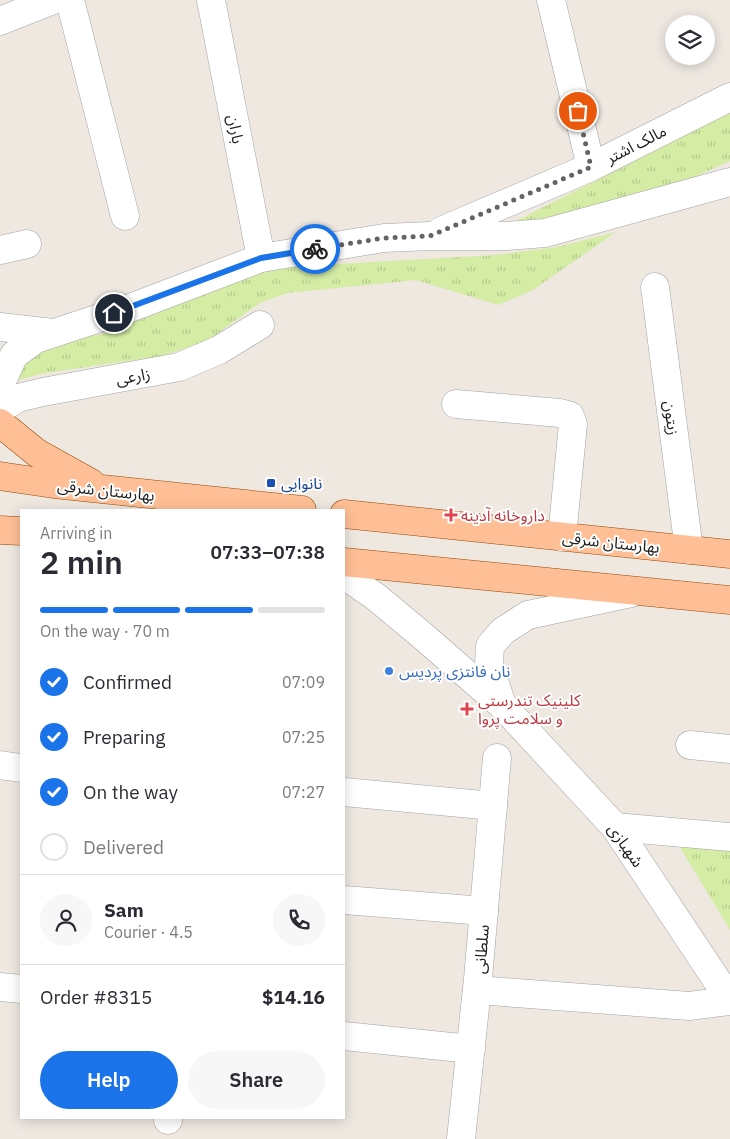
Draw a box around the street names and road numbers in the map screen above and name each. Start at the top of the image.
street label: باران [223,113,249,145]
street label: مالک اشتر [602,120,670,168]
street label: زارعی [114,363,152,389]
street label: زیتون [660,400,684,436]
street label: بهارستان شرقی [56,475,156,505]
street label: بهارستان شرقی [561,527,661,557]
street label: شهبازی [604,819,648,871]
street label: سلطانی [469,923,493,975]

